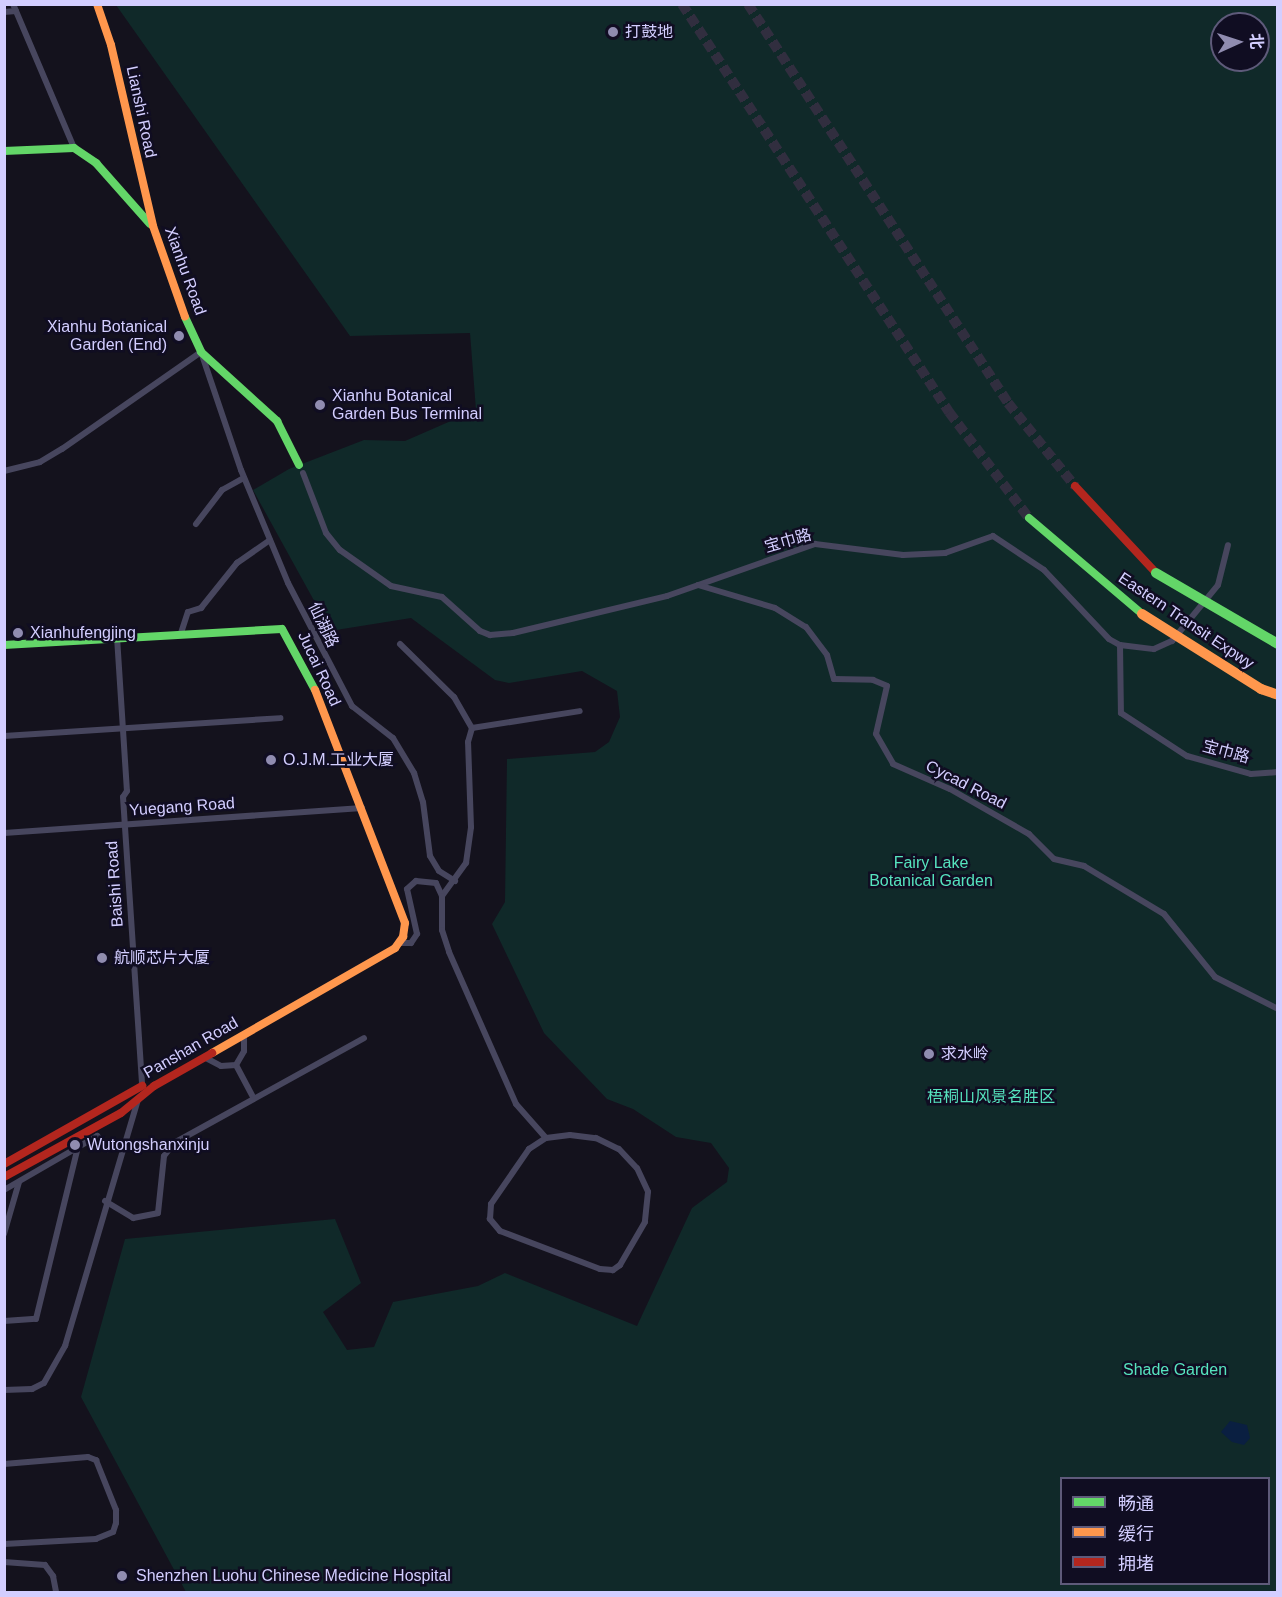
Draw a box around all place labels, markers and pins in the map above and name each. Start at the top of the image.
place label: 打鼓地 [625,22,673,42]
marker: 打鼓地 [606,25,620,39]
place label: Xianhu Botanical Garden (End) [47,317,167,355]
marker: Xianhu Botanical Garden (End) [172,329,186,343]
place label: Xianhu Botanical Garden Bus Terminal [332,386,482,424]
marker: Xianhu Botanical Garden Bus Terminal [313,398,327,412]
place label: Xianhufengjing [30,623,136,643]
marker: Xianhufengjing [11,626,25,640]
place label: O.J.M.工业大厦 [283,750,394,770]
marker: O.J.M.工业大厦 [264,753,278,767]
place label: 航顺芯片大厦 [114,948,210,968]
marker: 航顺芯片大厦 [95,951,109,965]
place label: 求水岭 [941,1044,989,1064]
marker: 求水岭 [922,1047,936,1061]
place label: Wutongshanxinju [87,1135,209,1155]
marker: Wutongshanxinju [68,1138,82,1152]
place label: Shenzhen Luohu Chinese Medicine Hospital [136,1566,451,1586]
marker: Shenzhen Luohu Chinese Medicine Hospital [113,1567,131,1585]

